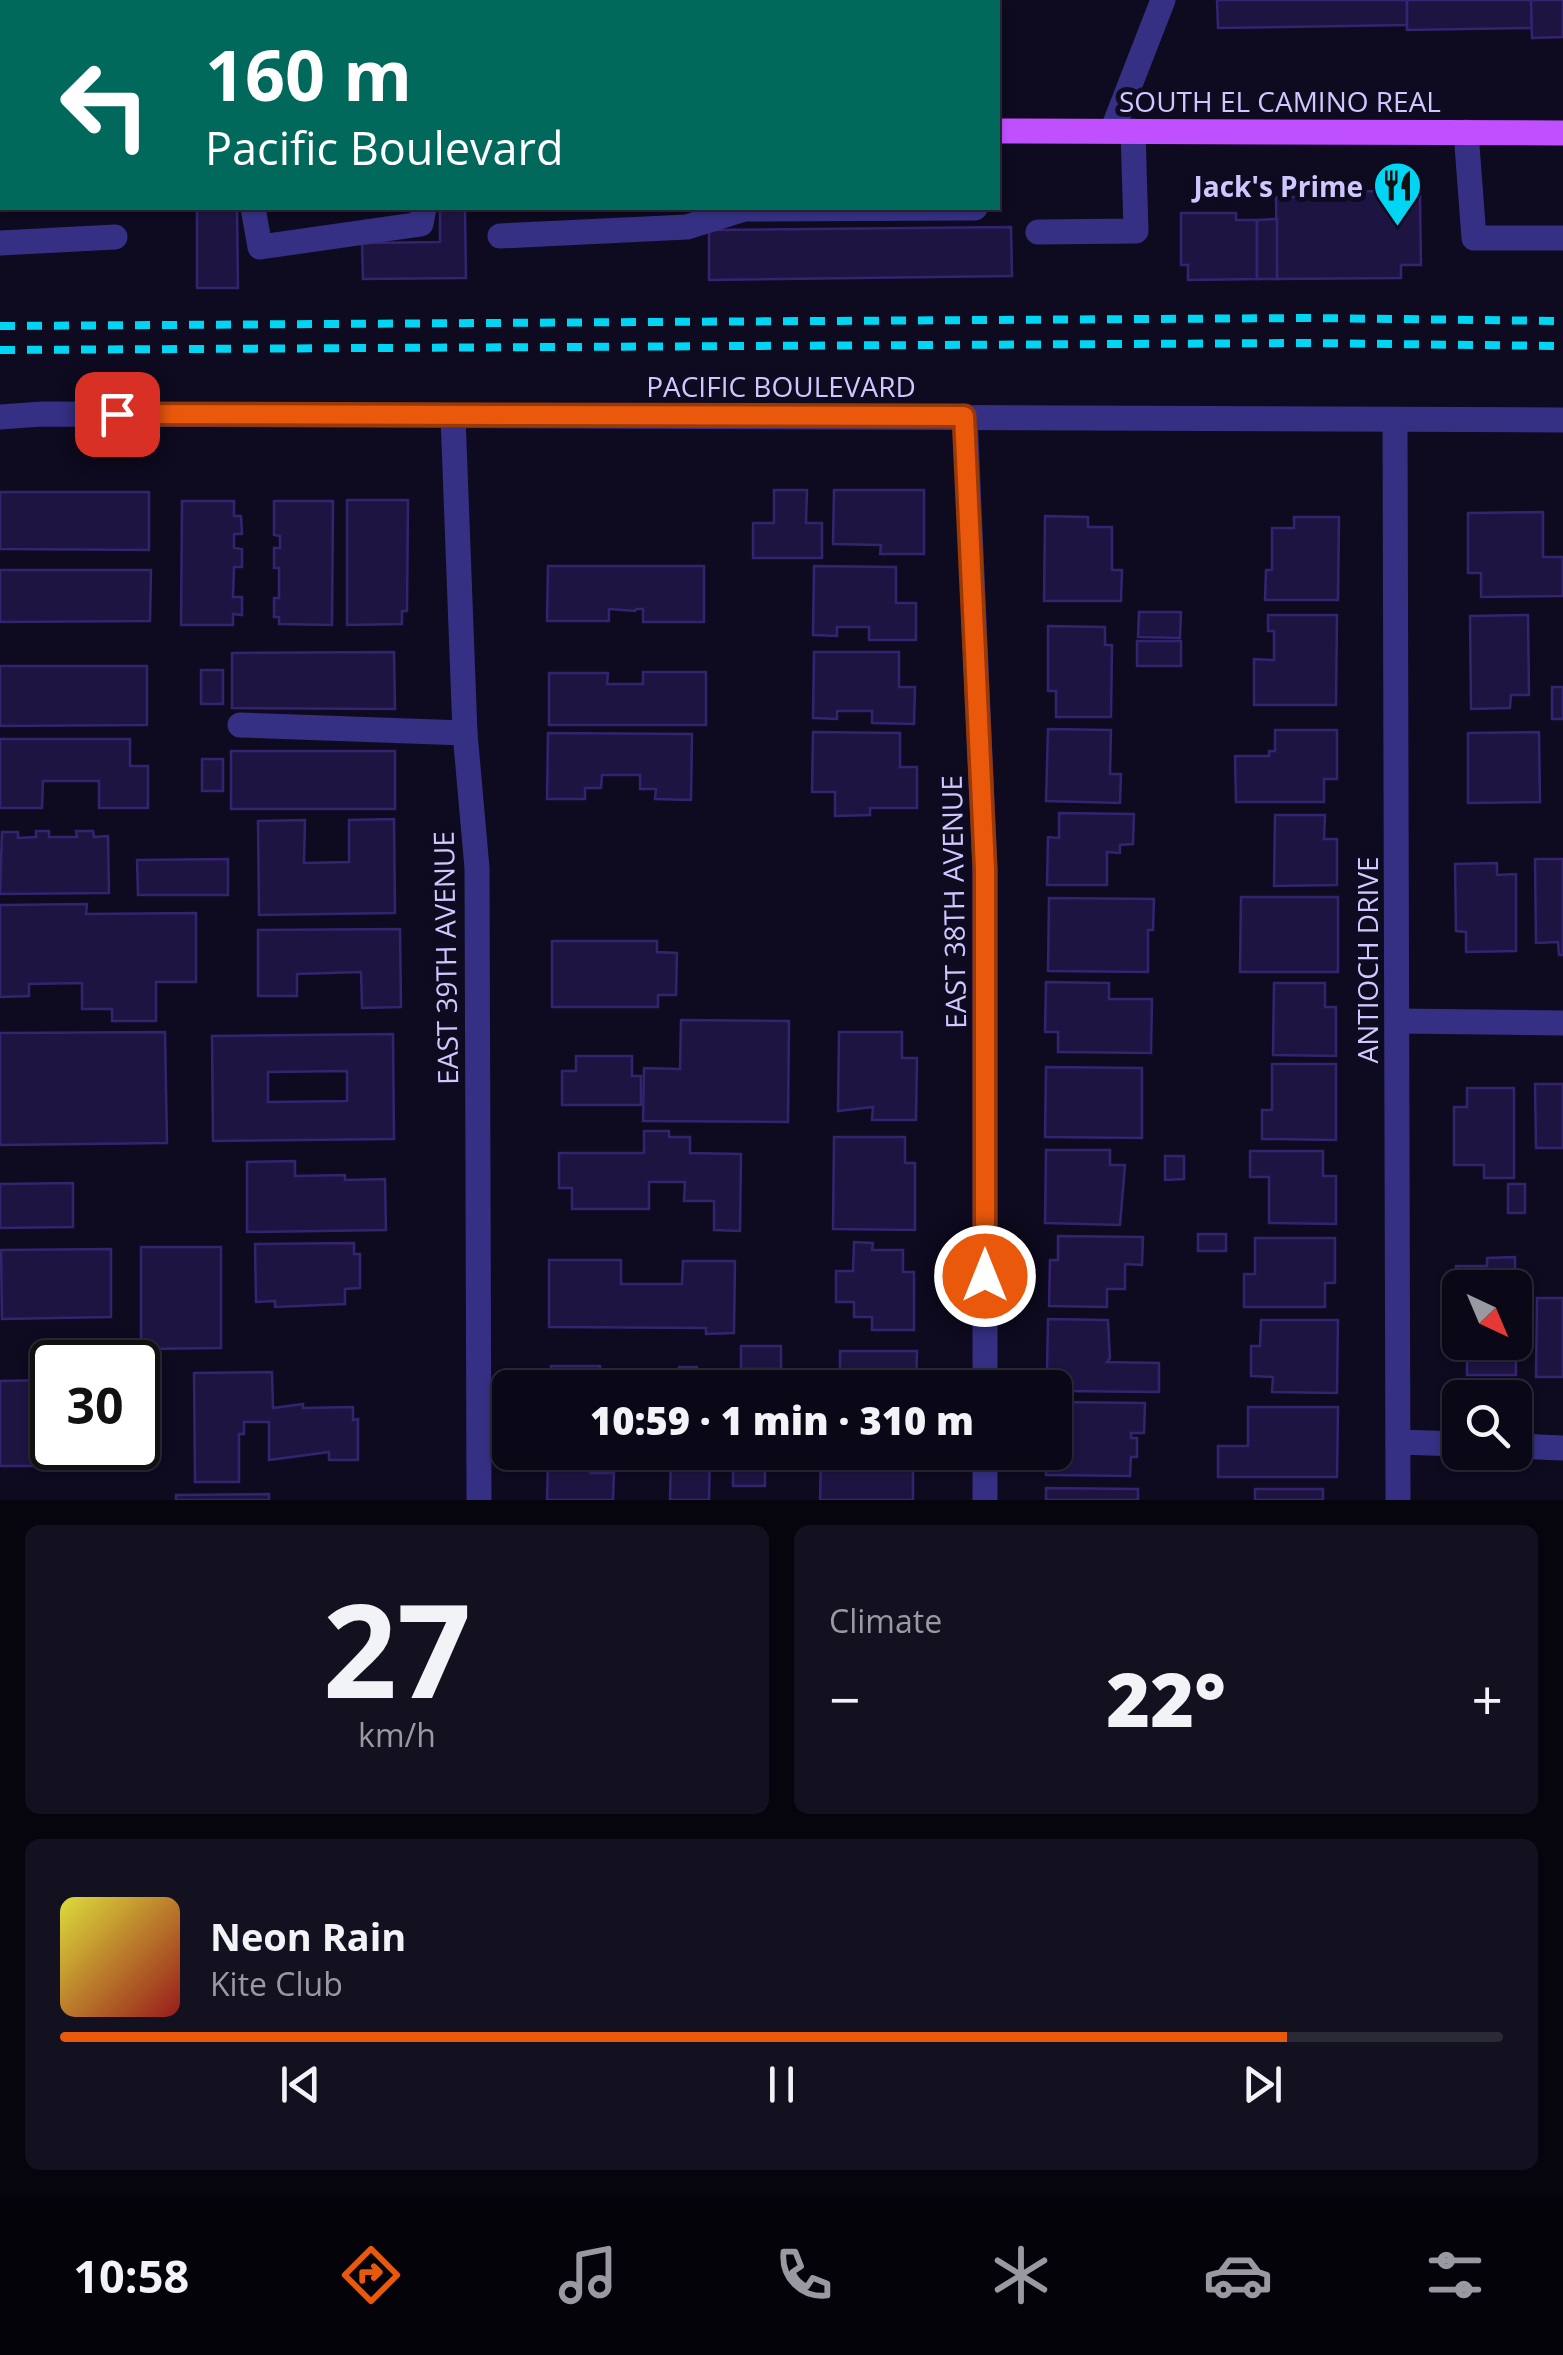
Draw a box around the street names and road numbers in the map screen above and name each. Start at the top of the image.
street label: SOUTH EL CAMINO REAL [1119,82,1441,120]
street label: PACIFIC BOULEVARD [646,367,916,405]
street label: EAST 38TH AVENUE [932,775,974,1029]
street label: EAST 39TH AVENUE [424,831,466,1085]
street label: ANTIOCH DRIVE [1348,856,1386,1064]

